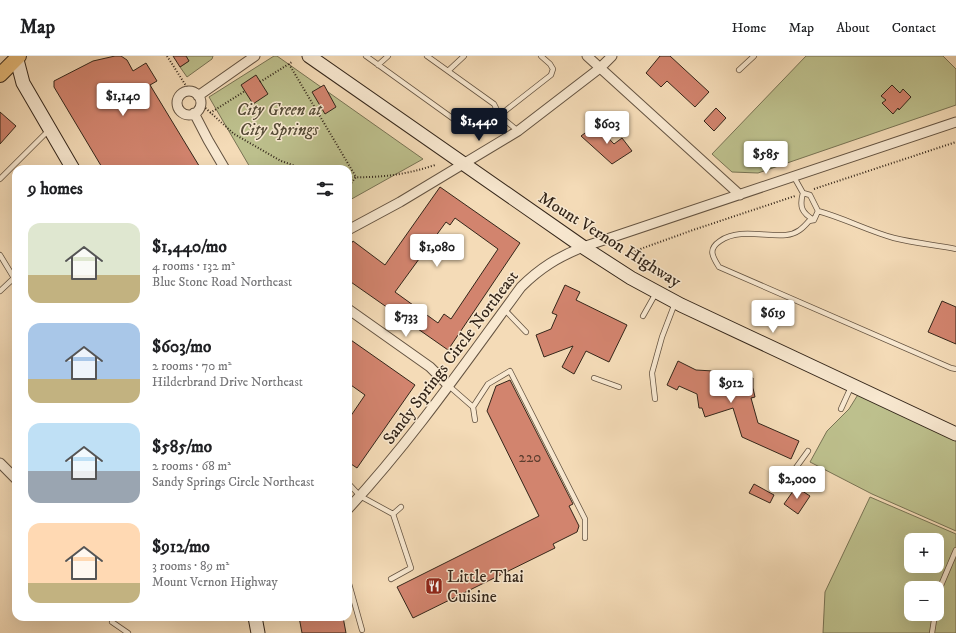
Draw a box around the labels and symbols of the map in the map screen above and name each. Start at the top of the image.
pin: $1,140 [90,83,156,117]
park label: City Green at City Springs [237,99,323,141]
pin: $1,440 [446,108,512,142]
pin: $603 [583,111,631,145]
pin: $585 [742,141,790,175]
street label: Mount Vernon Highway [534,187,686,293]
pin: $1,080 [404,234,470,268]
street label: Sandy Springs Circle Northeast [378,266,524,449]
pin: $619 [749,300,797,334]
pin: $733 [382,304,430,338]
pin: $912 [707,370,755,404]
house number: 220 [519,448,541,467]
pin: $2,000 [764,466,830,500]
place label: Little Thai Cuisine [447,566,524,608]
restaurant icon: Little Thai Cuisine [424,576,444,596]

